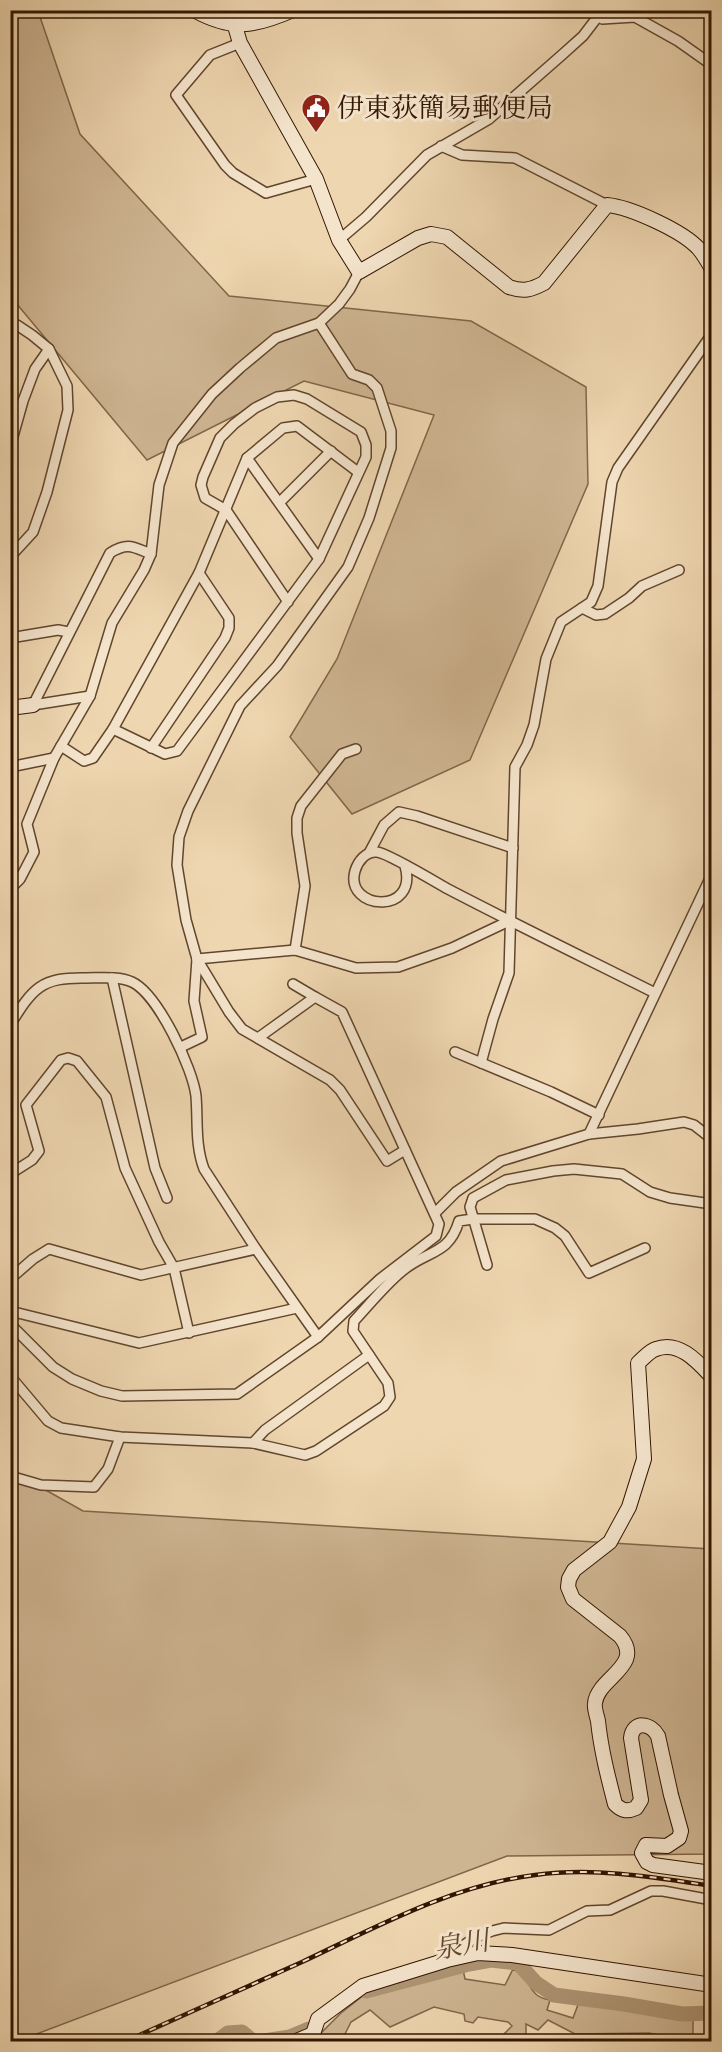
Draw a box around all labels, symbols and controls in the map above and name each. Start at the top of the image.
place label: 伊東荻簡易郵便局 [337,90,553,125]
public building icon: 伊東荻簡易郵便局 [300,92,332,134]
water label: 泉川 [430,1921,495,1967]

